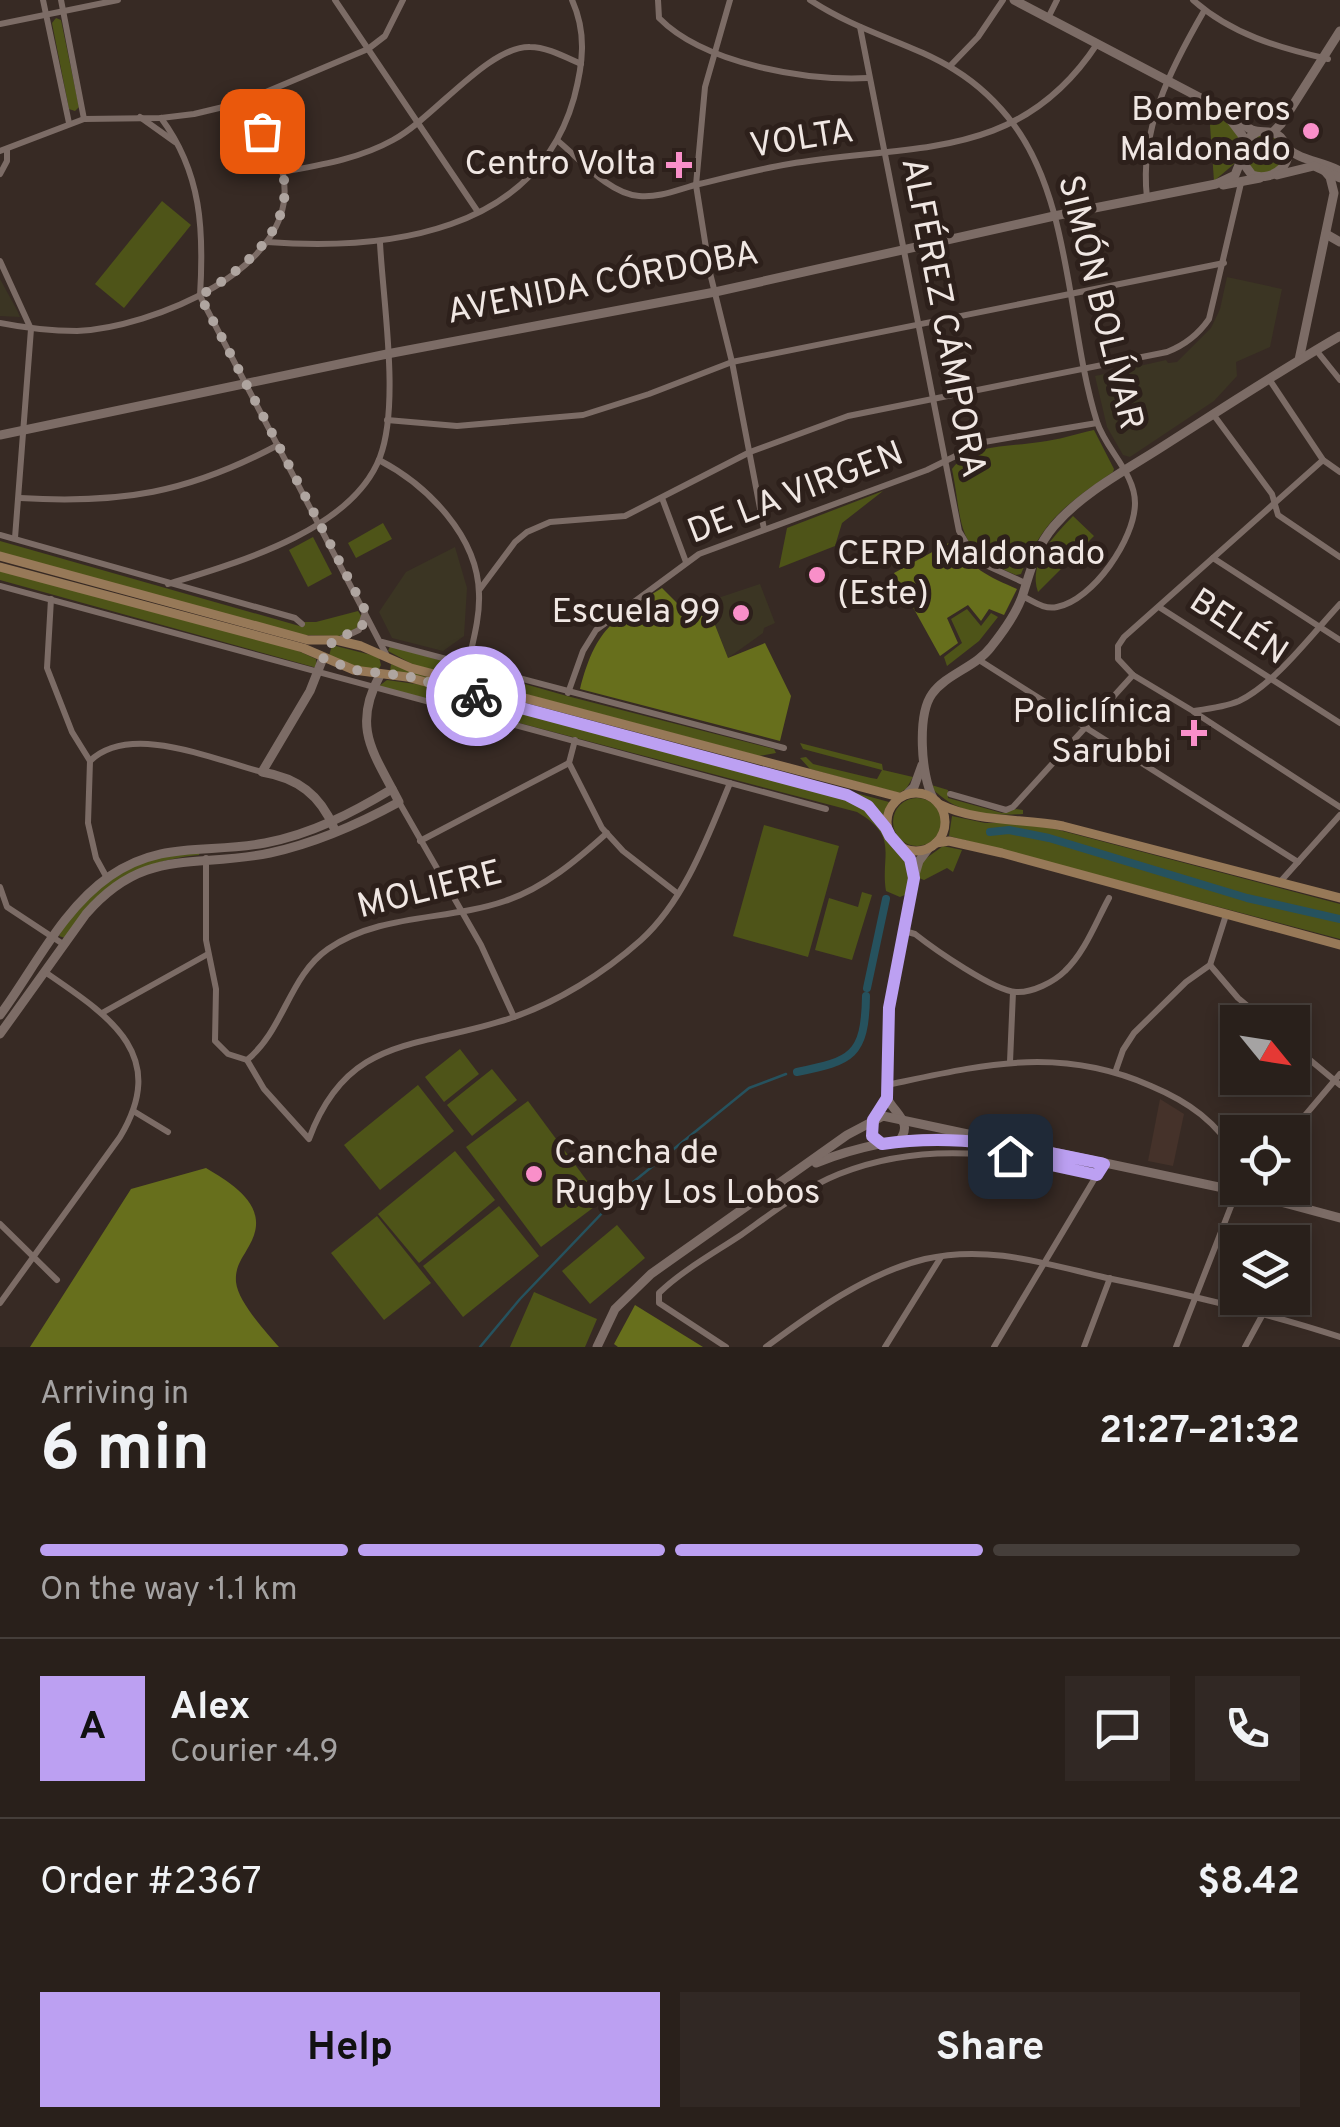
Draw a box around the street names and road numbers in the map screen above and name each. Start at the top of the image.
street label: VOLTA [747,110,857,170]
street label: ALFÉREZ CÁMPORA [889,154,996,482]
street label: SIMÓN BOLÍVAR [1046,171,1153,435]
street label: AVENIDA CÓRDOBA [443,231,763,336]
street label: DE LA VIRGEN [682,433,910,555]
street label: BELÉN [1180,579,1296,676]
street label: MOLIERE [353,852,507,930]

